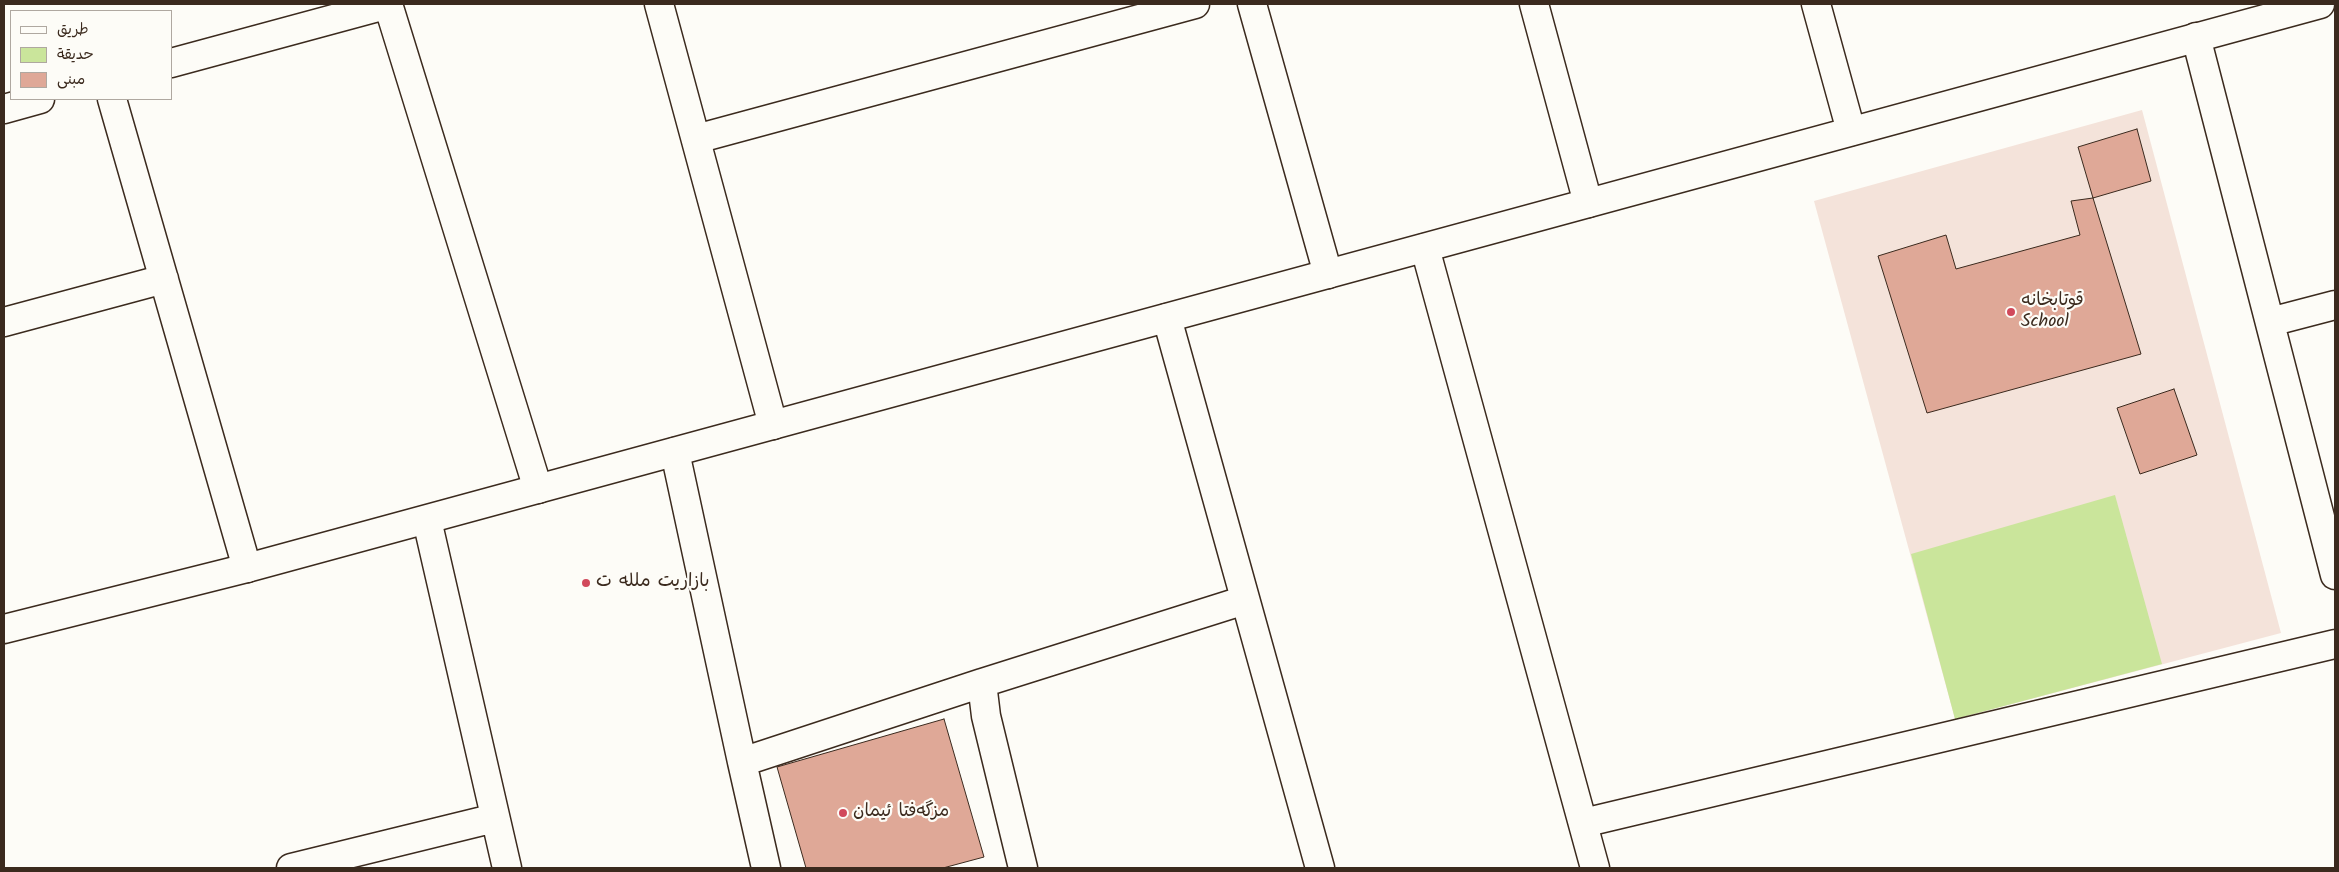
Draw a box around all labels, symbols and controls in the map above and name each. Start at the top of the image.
legend [10,10,172,100]
text: طريق [57,18,89,42]
text: حديقة [57,43,94,67]
text: مبنى [57,68,85,92]
place label: قوتابخانه‌ School [2021,291,2084,334]
marker: قوتابخانه‌ School [2005,306,2017,318]
place label: بازاريت ملله ت [596,572,709,594]
marker: بازاريت ملله ت [580,577,592,589]
place label: مزگەفتا ئيمان [853,802,949,824]
marker: مزگەفتا ئيمان [837,807,849,819]

